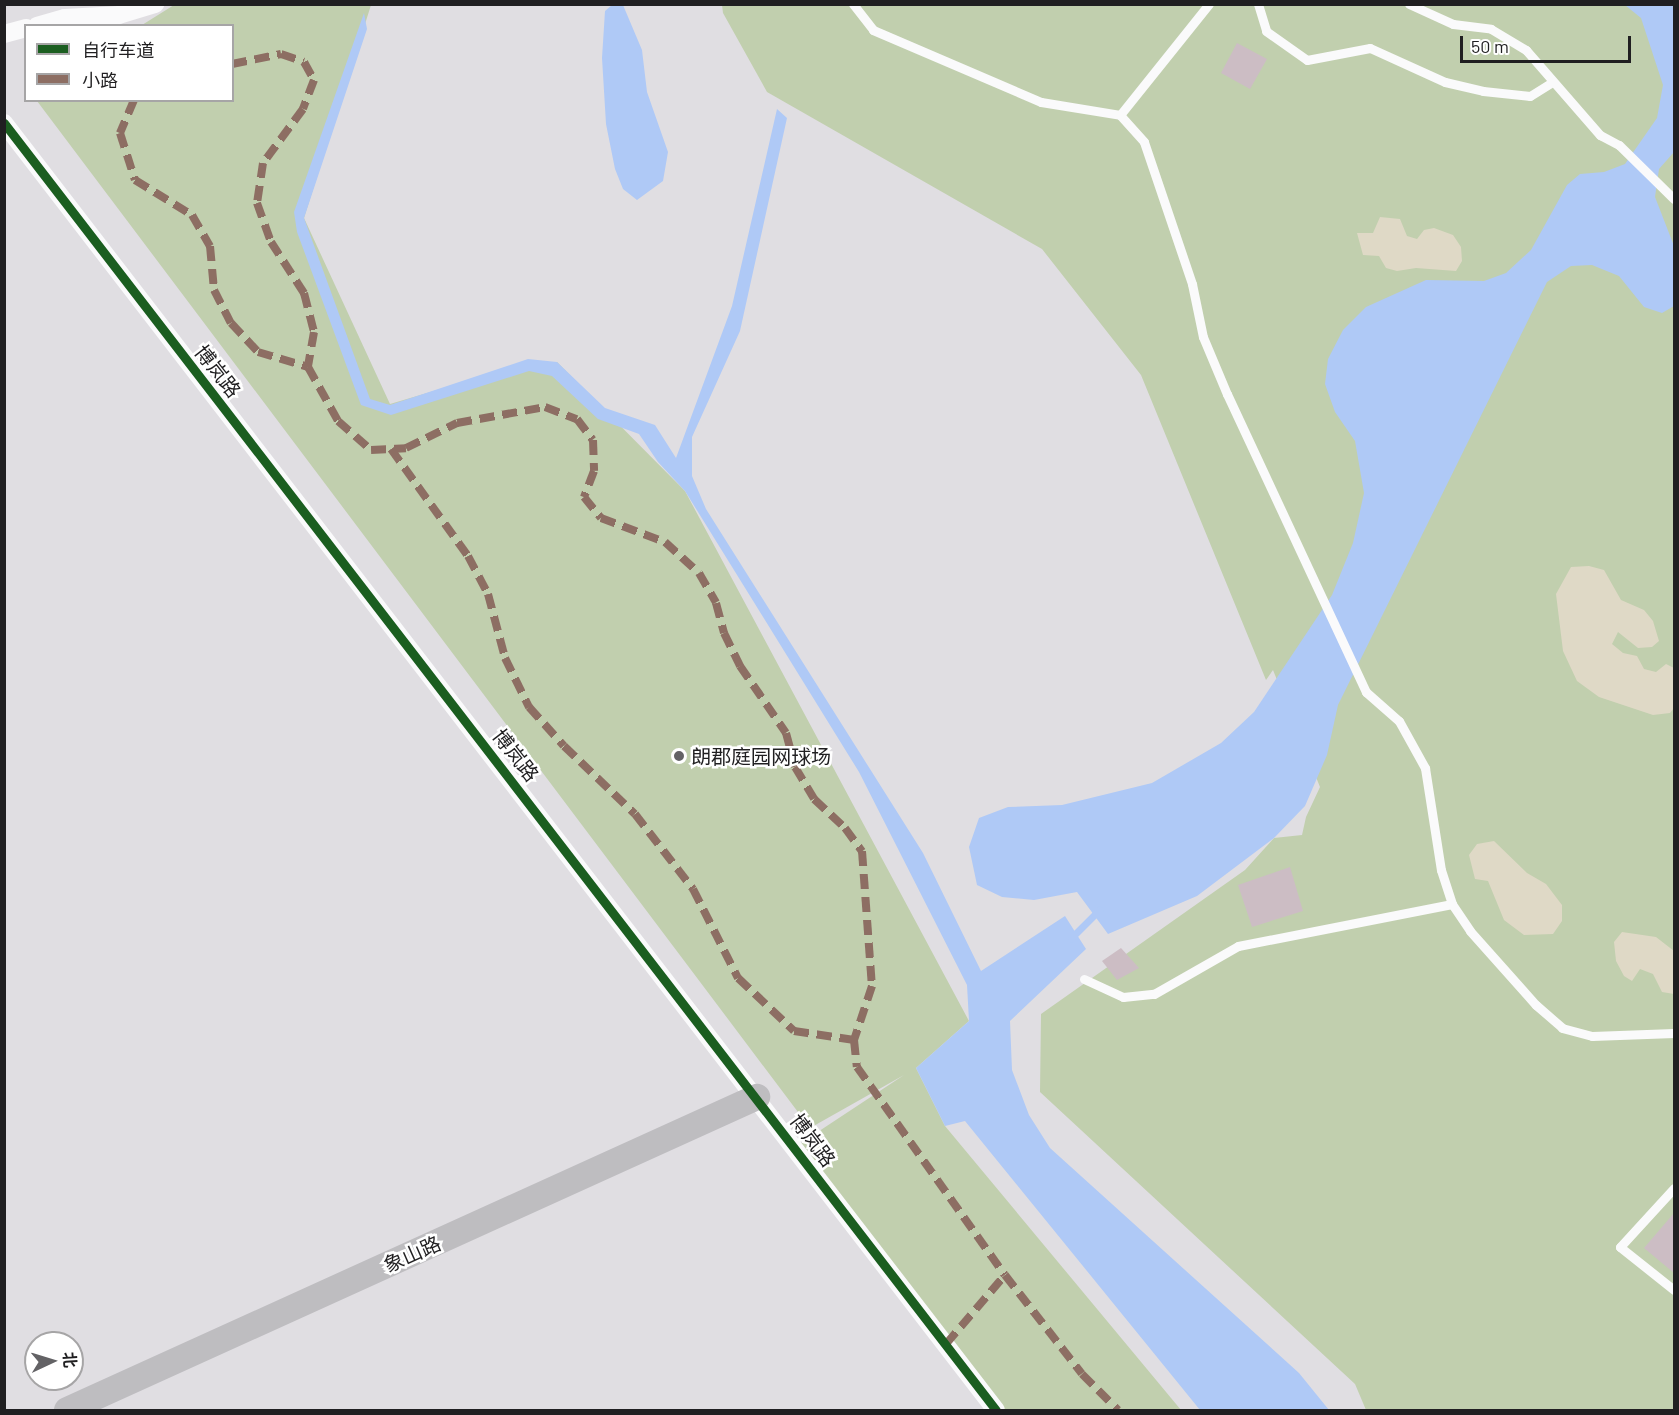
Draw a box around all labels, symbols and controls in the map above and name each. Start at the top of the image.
legend [24,24,234,102]
scale bar [1463,24,1634,62]
text: 50 m [1471,35,1509,57]
text: 自行车道 [82,39,154,61]
text: 小路 [82,69,118,91]
street label: 博岚路 [190,340,246,402]
street label: 博岚路 [488,724,544,786]
place label: 朗郡庭园网球场 [691,744,831,768]
marker: 朗郡庭园网球场 [672,749,686,763]
street label: 博岚路 [785,1109,841,1171]
street label: 象山路 [380,1231,444,1277]
north arrow [24,1331,84,1391]
text: 北 [60,1351,80,1368]

